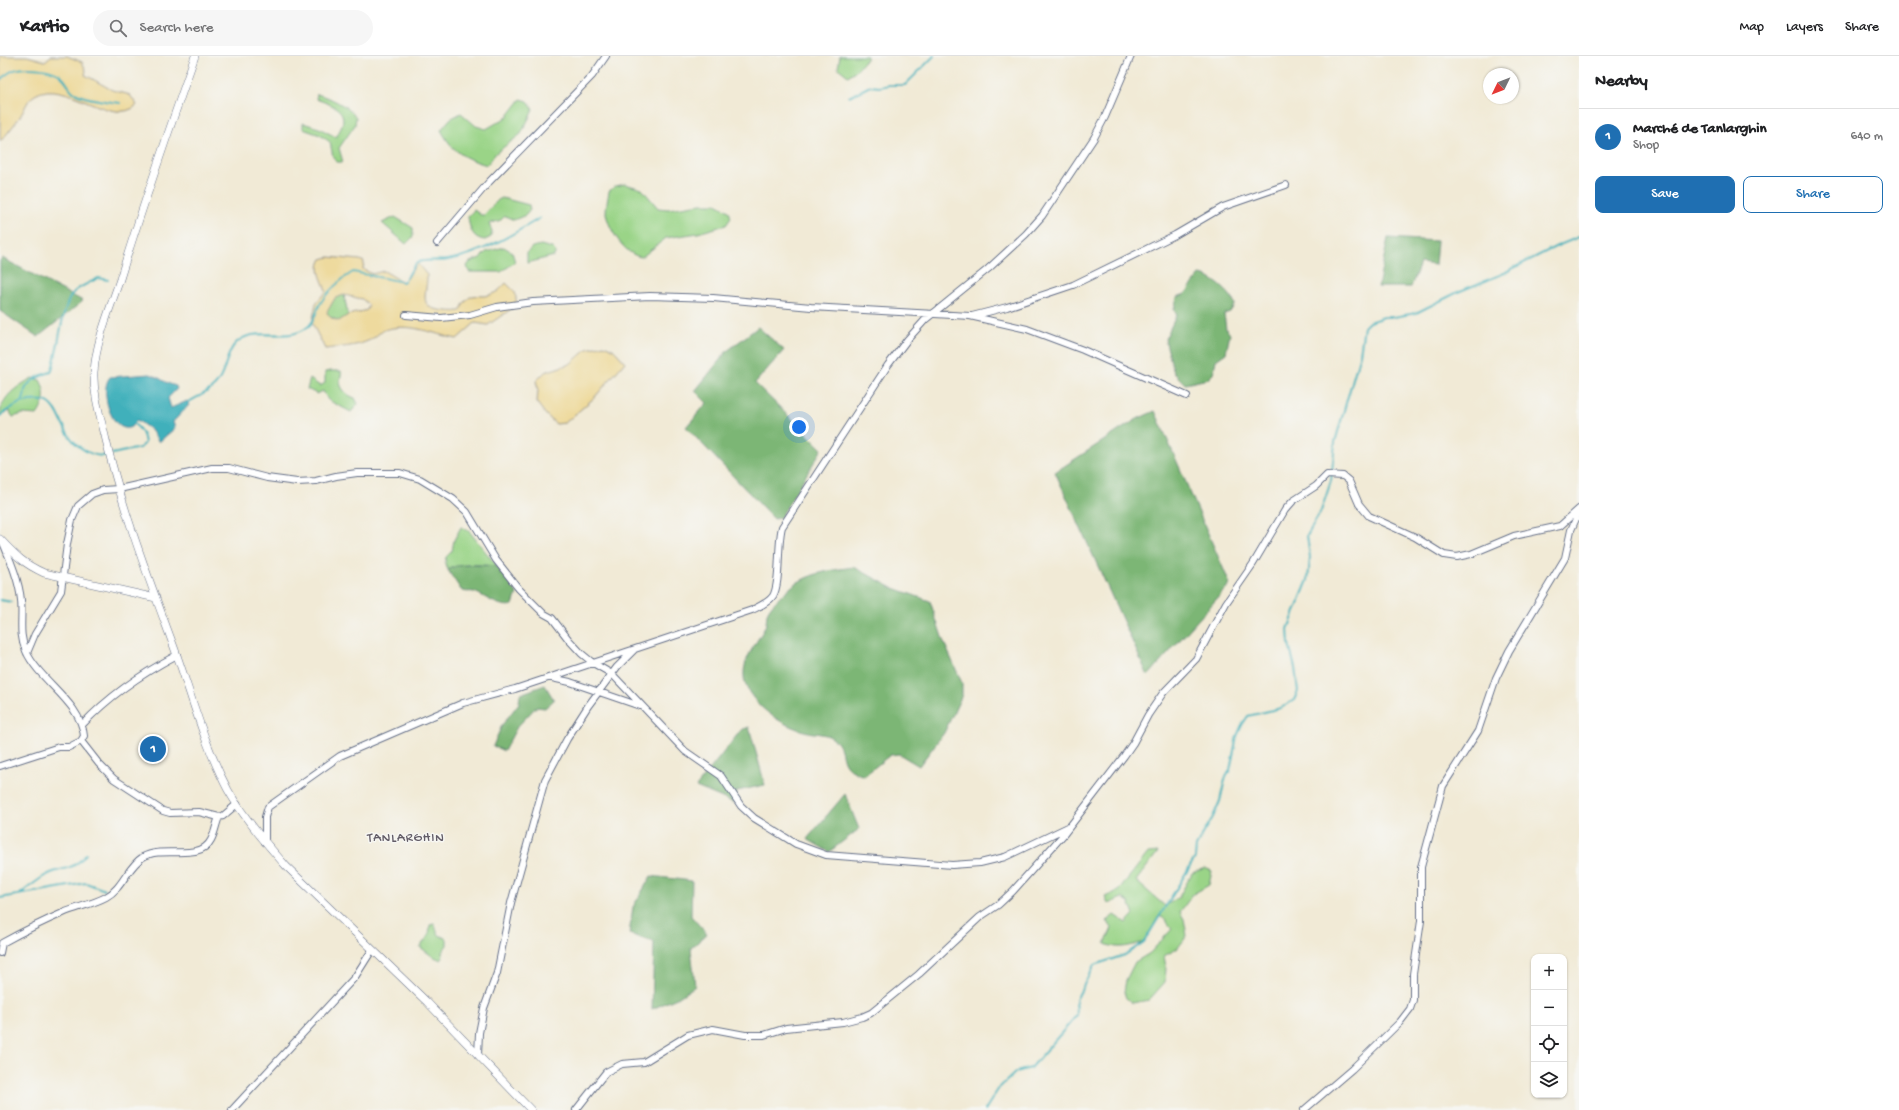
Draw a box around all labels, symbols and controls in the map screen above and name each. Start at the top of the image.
search box [93,10,373,46]
text: Kartio [20,16,69,39]
icon: search [107,17,129,39]
text: Search here [139,19,213,37]
text: Map [1740,19,1764,36]
text: Layers [1786,19,1823,36]
text: Share [1845,19,1879,36]
north arrow [1483,68,1519,104]
text: Nearby [1595,72,1648,92]
text: Marché de Tanlarghin [1633,120,1767,138]
text: 1 [1605,129,1611,144]
text: 640 m [1851,129,1883,144]
text: Shop [1633,138,1659,153]
button: Save [1595,176,1735,213]
button: Share [1743,176,1883,213]
your location [789,417,809,437]
pin: 1 [140,734,166,764]
district label: TANLARGHIN [366,831,445,846]
map controls [1531,954,1567,1098]
button: + [1531,954,1567,990]
button: − [1531,990,1567,1026]
button: locate [1531,1026,1567,1062]
button: layers [1531,1062,1567,1098]

